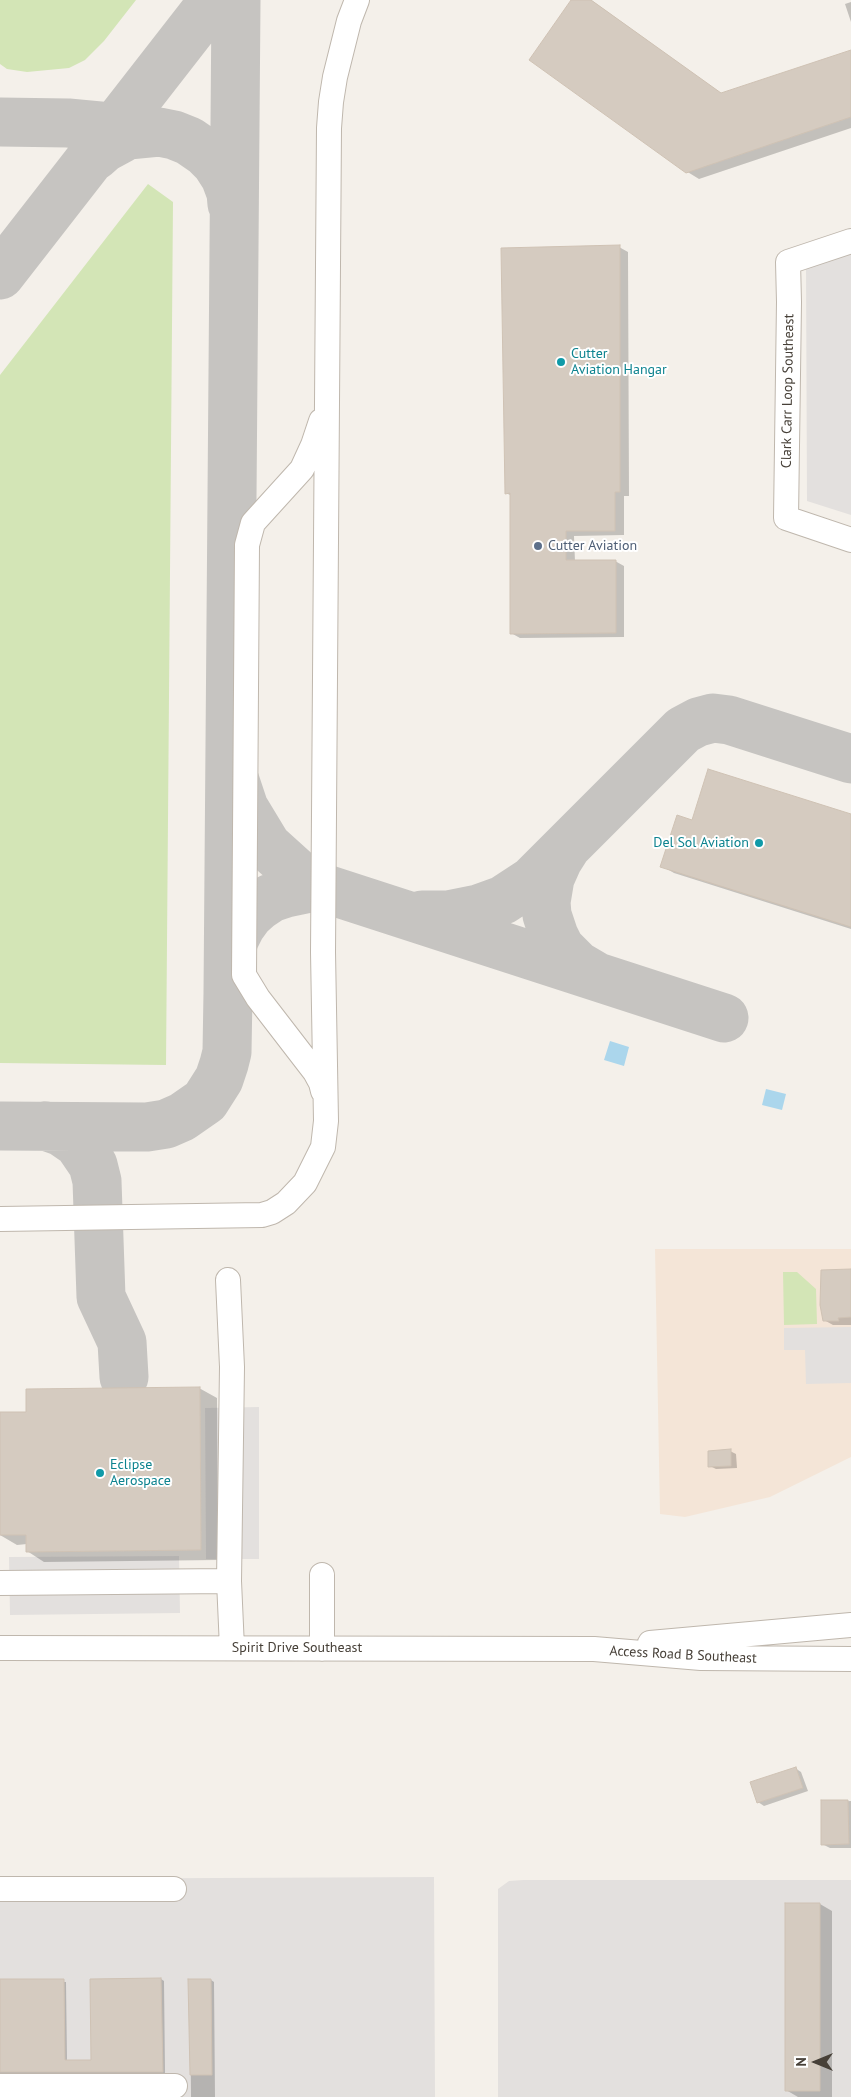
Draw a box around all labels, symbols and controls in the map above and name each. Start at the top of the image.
street label: Clark Carr Loop Southeast [778,314,798,468]
place label: Cutter Aviation Hangar [571,346,667,378]
marker: Cutter Aviation Hangar [555,356,567,368]
place label: Cutter Aviation [548,538,637,554]
marker: Cutter Aviation [532,540,544,552]
place label: Del Sol Aviation [653,835,749,851]
marker: Del Sol Aviation [753,837,765,849]
place label: Eclipse Aerospace [110,1457,171,1490]
marker: Eclipse Aerospace [94,1467,106,1479]
street label: Spirit Drive Southeast [232,1640,362,1656]
street label: Access Road B Southeast [609,1643,757,1667]
north arrow [791,2037,841,2087]
text: N [792,2057,810,2067]

